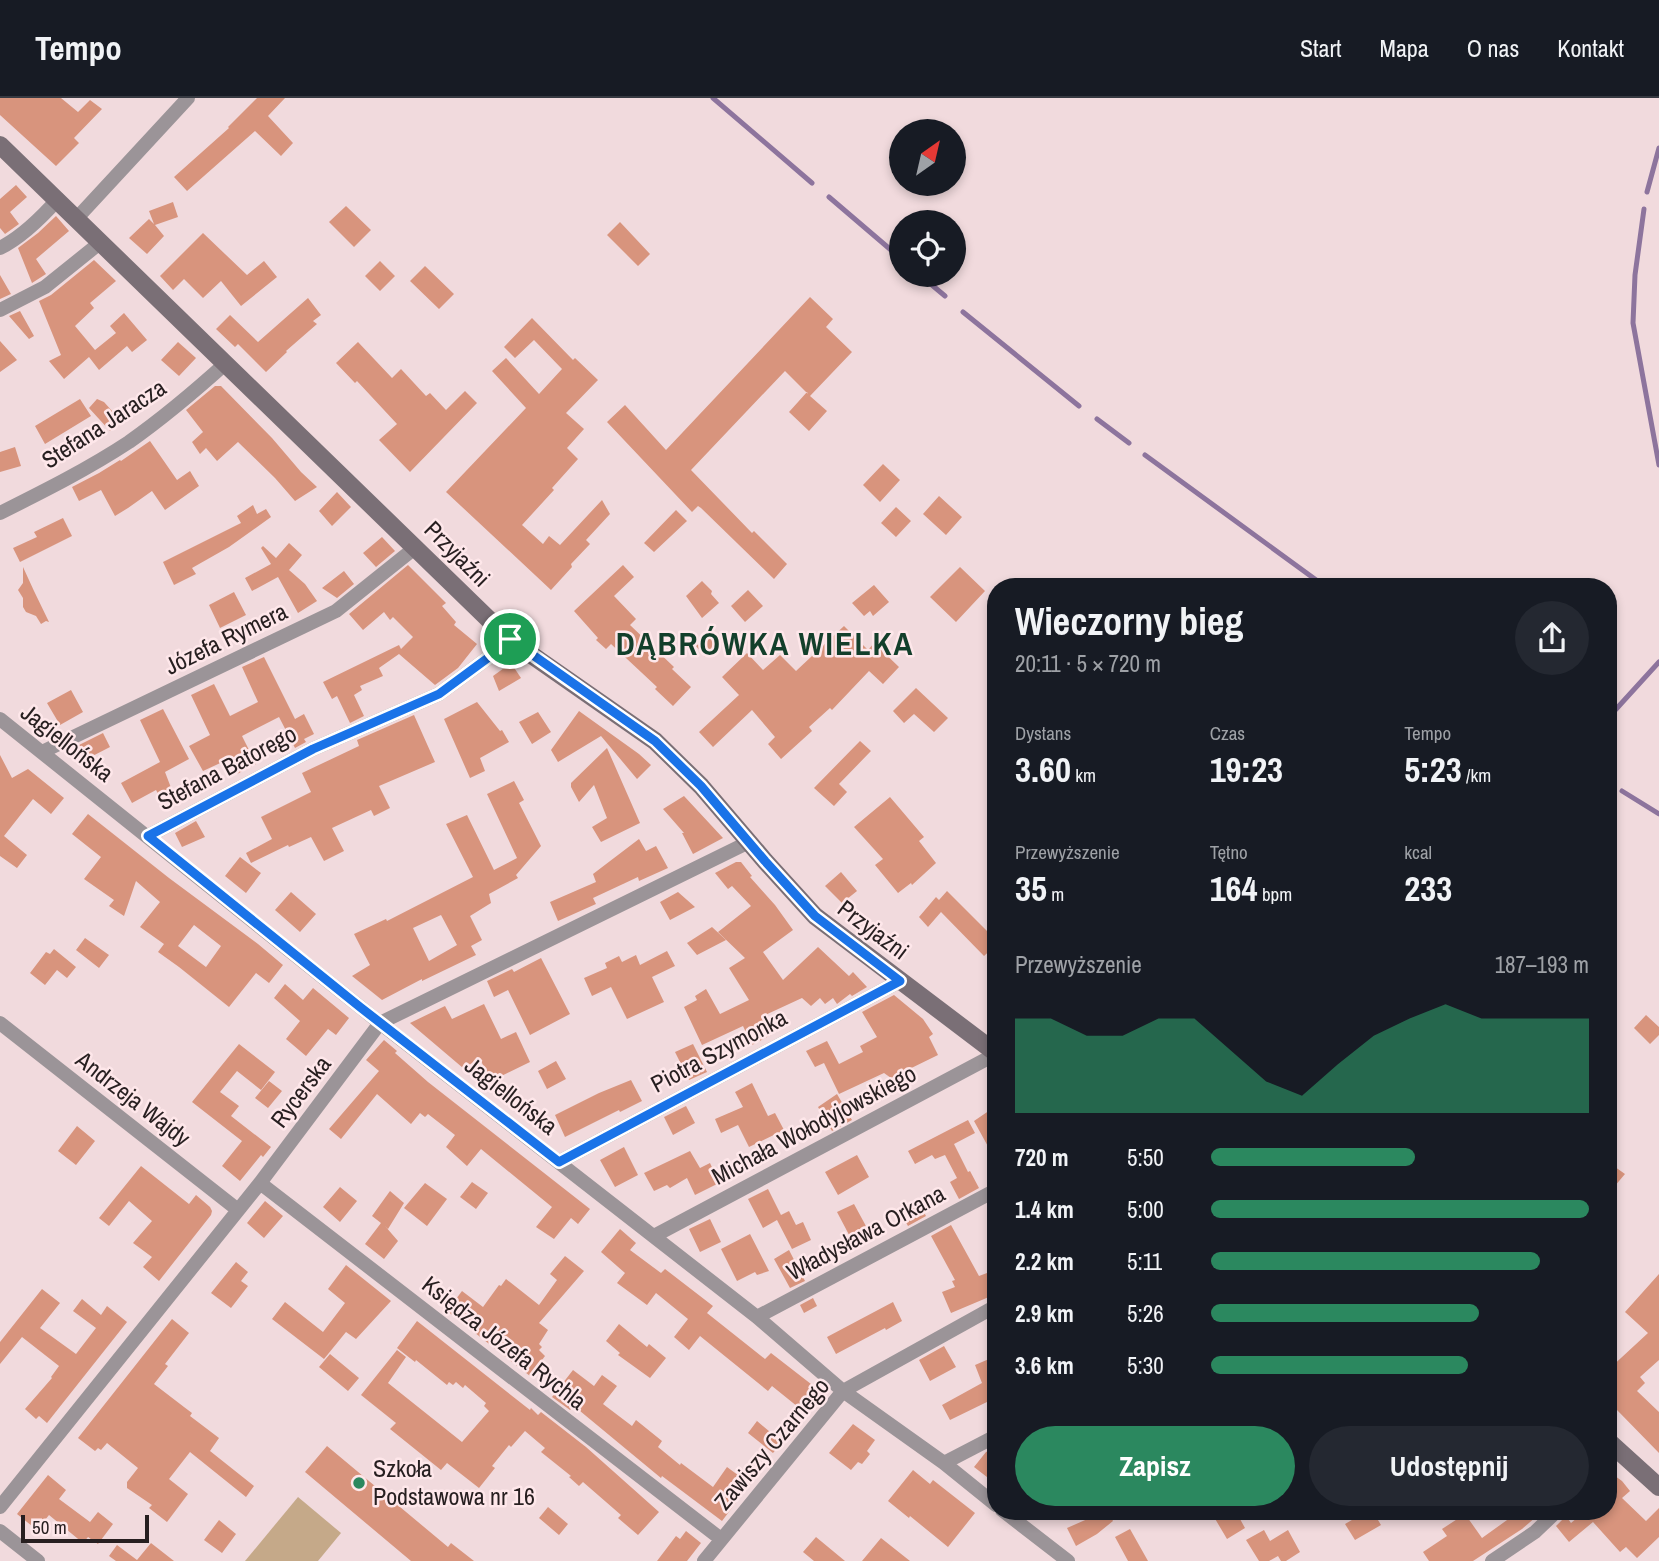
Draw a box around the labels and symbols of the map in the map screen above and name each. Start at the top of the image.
north arrow [889,119,966,196]
street label: Stefana Jaracza [35,371,172,475]
street label: Przyjaźni [418,513,498,593]
street label: Józefa Rymera [159,595,292,681]
pin [480,609,540,669]
district label: DĄBRÓWKA WIELKA [616,622,914,665]
street label: Jagiellońska [15,696,121,789]
street label: Stefana Batorego [151,717,302,817]
street label: Przyjaźni [832,892,916,966]
street label: Piotra Szymonka [645,1001,792,1099]
street label: Andrzeja Wajdy [69,1043,198,1153]
street label: Rycerska [263,1049,338,1134]
street label: Jagiellońska [459,1049,565,1142]
street label: Michała Wołodyjowskiego [706,1057,921,1192]
street label: Władysława Orkana [781,1177,950,1287]
street label: Księdza Józefa Rychla [416,1268,593,1416]
street label: Zawiszy Czarnego [707,1371,836,1516]
place label: Szkoła Podstawowa nr 16 [373,1452,535,1512]
marker: Szkoła Podstawowa nr 16 [351,1475,367,1491]
scale bar [21,1512,149,1544]

